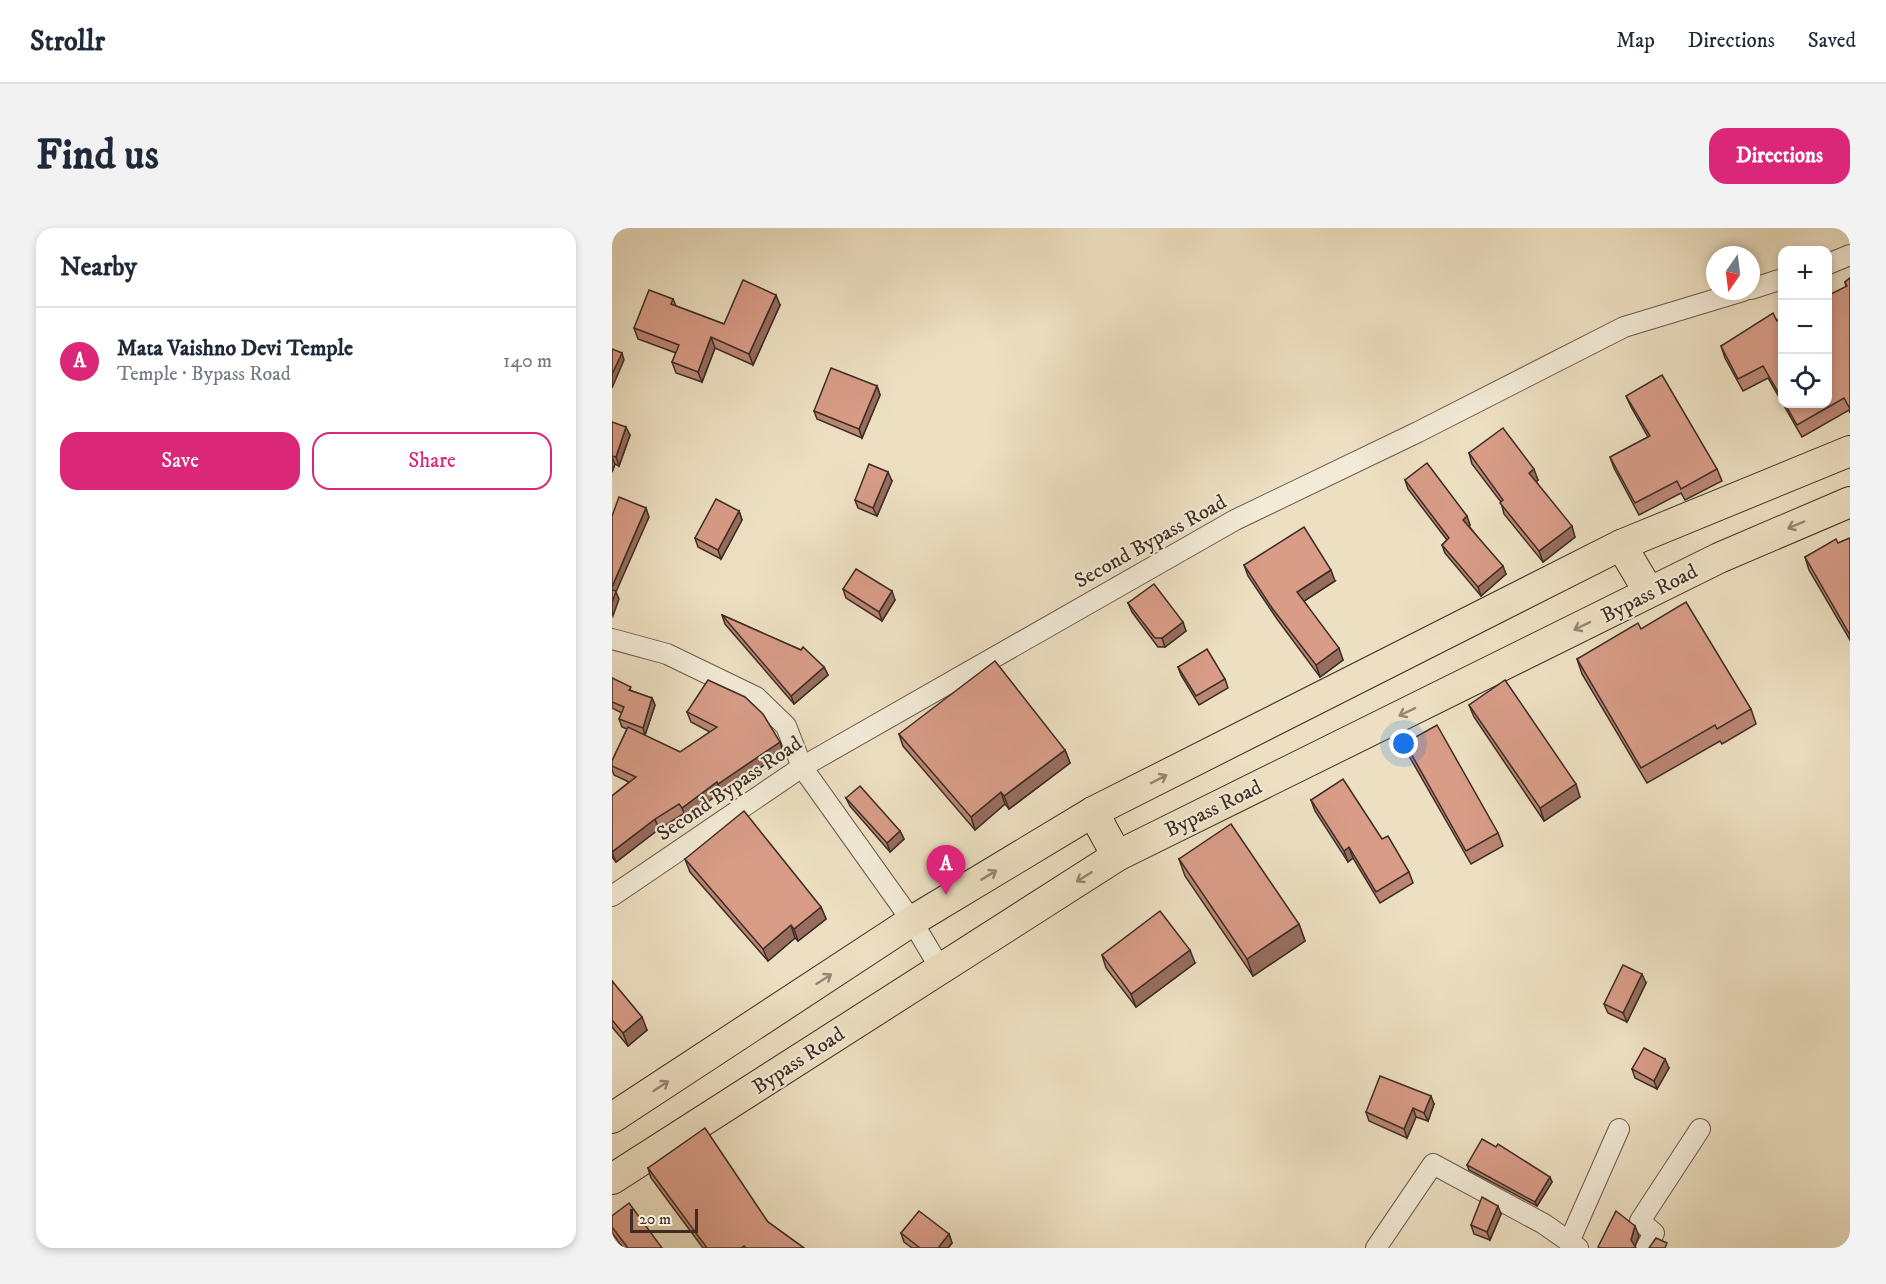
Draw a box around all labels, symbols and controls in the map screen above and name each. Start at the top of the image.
text: Strollr [30,24,105,59]
text: Map [1616,28,1655,54]
text: Directions [1688,28,1775,54]
text: Saved [1808,28,1856,54]
button: Directions [1709,128,1850,184]
text: Find us [36,130,159,182]
north arrow [1706,246,1760,300]
map controls [1778,246,1832,408]
button: + [1778,246,1832,300]
text: Nearby [60,251,137,284]
button: − [1778,300,1832,354]
text: Mata Vaishno Devi Temple [117,335,353,362]
text: A [73,349,86,374]
text: 140 m [503,349,552,374]
button: locate [1778,354,1832,408]
text: Temple · Bypass Road [117,362,291,387]
button: Save [60,432,300,490]
button: Share [312,432,552,490]
street label: Second Bypass Road [1070,489,1231,594]
one-way arrow [1787,520,1806,531]
street label: Bypass Road [1597,558,1702,629]
one-way arrow [1573,620,1591,632]
one-way arrow [1398,707,1416,719]
your location [1389,729,1418,758]
street label: Second Bypass Road [652,730,808,847]
one-way arrow [1149,773,1167,784]
street label: Bypass Road [1161,774,1267,844]
pin: A [926,846,966,895]
one-way arrow [980,868,997,880]
one-way arrow [1076,871,1093,883]
one-way arrow [815,972,832,984]
street label: Bypass Road [748,1021,850,1100]
one-way arrow [652,1079,669,1091]
scale bar [630,1206,698,1234]
text: 20 m [639,1209,671,1229]

